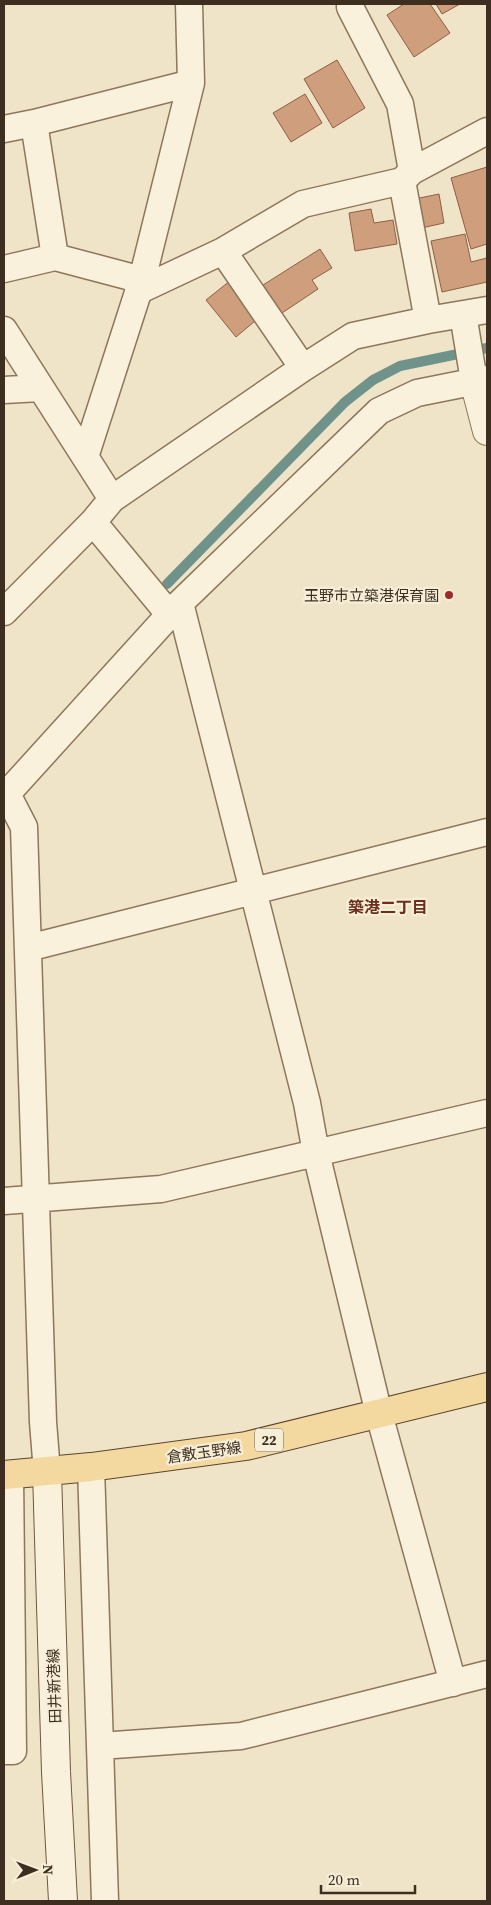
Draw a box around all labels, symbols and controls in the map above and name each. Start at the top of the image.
place label: 玉野市立築港保育園 [304,585,439,606]
marker: 玉野市立築港保育園 [443,589,455,601]
district label: 築港二丁目 [348,896,428,918]
road number: 22 [255,1428,283,1452]
street label: 倉敷玉野線 [165,1436,243,1468]
street label: 田井新港線 [42,1648,66,1724]
north arrow [10,1845,60,1895]
scale bar [321,1862,415,1894]
text: N [38,1864,58,1875]
text: 20 m [328,1869,360,1890]

